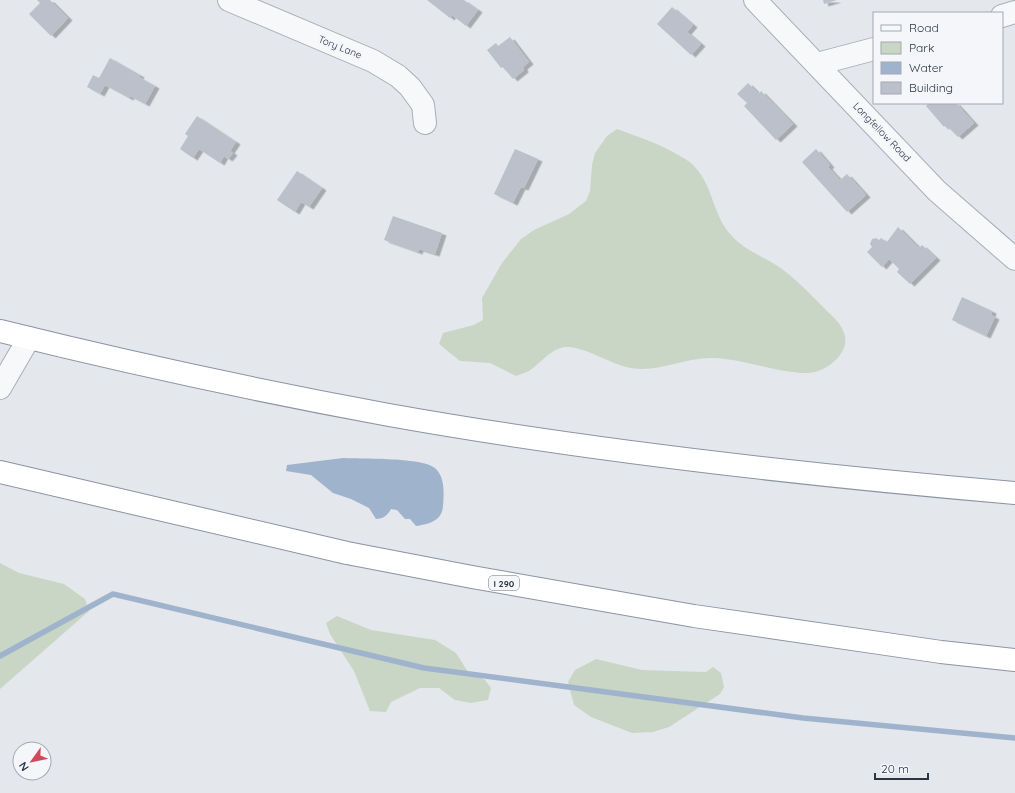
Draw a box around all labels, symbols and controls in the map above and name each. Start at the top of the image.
legend [873,12,1003,104]
text: Road [909,20,939,35]
street label: Tory Lane [316,32,364,62]
text: Park [909,40,934,55]
text: Water [909,60,944,75]
text: Building [909,80,953,95]
street label: Longfellow Road [850,99,914,165]
road number: I 290 [489,576,519,590]
north arrow [12,741,52,781]
scale bar [875,755,928,781]
text: N [16,759,32,774]
text: 20 m [881,761,909,776]

